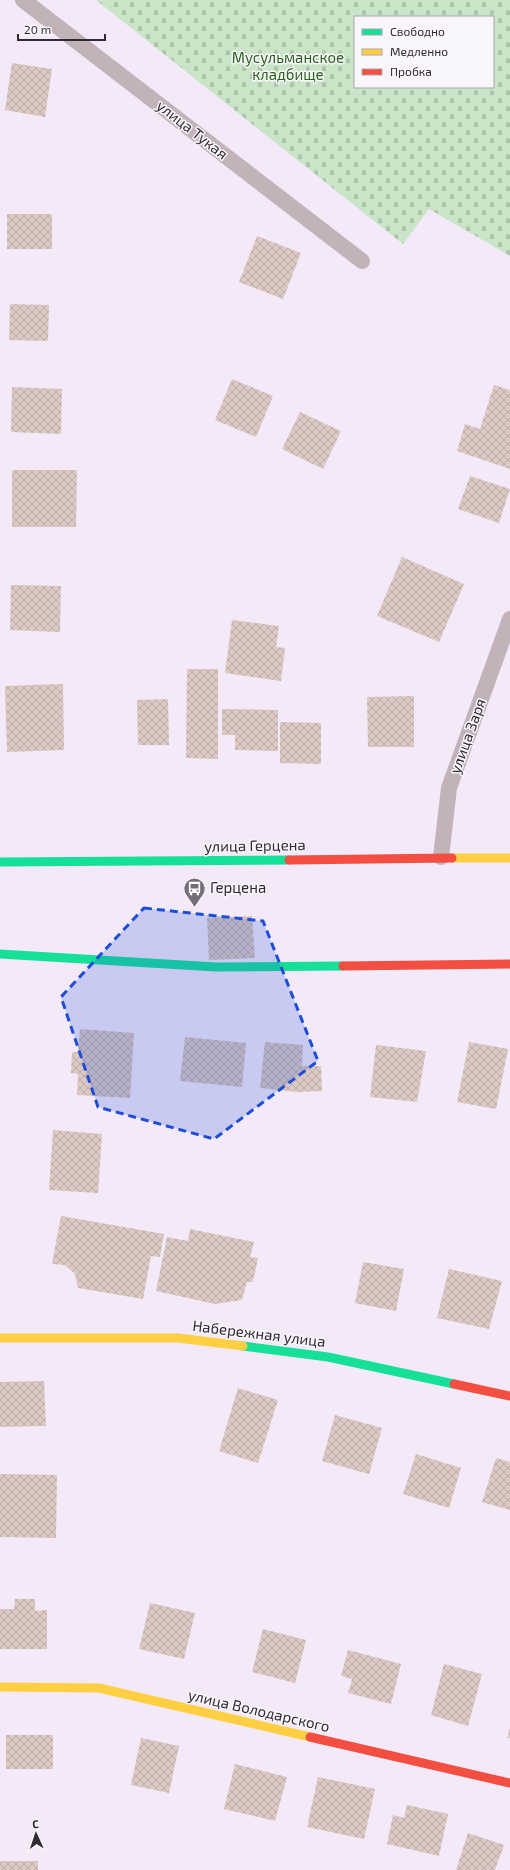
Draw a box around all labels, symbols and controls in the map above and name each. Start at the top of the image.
scale bar [18,16,105,42]
legend [354,16,494,88]
text: 20 m [24,22,51,36]
text: Свободно [390,24,445,38]
text: Медленно [390,44,448,58]
park label: Мусульманское кладбище [232,48,344,83]
text: Пробка [390,64,432,78]
street label: улица Тукая [153,96,232,163]
street label: улица Заря [445,696,490,776]
street label: улица Герцена [204,835,306,856]
bus stop icon: Герцена [182,875,208,908]
place label: Герцена [210,878,266,896]
street label: Набережная улица [191,1316,327,1351]
street label: улица Володарского [186,1685,332,1736]
north arrow [16,1814,56,1854]
text: С [32,1817,40,1830]

